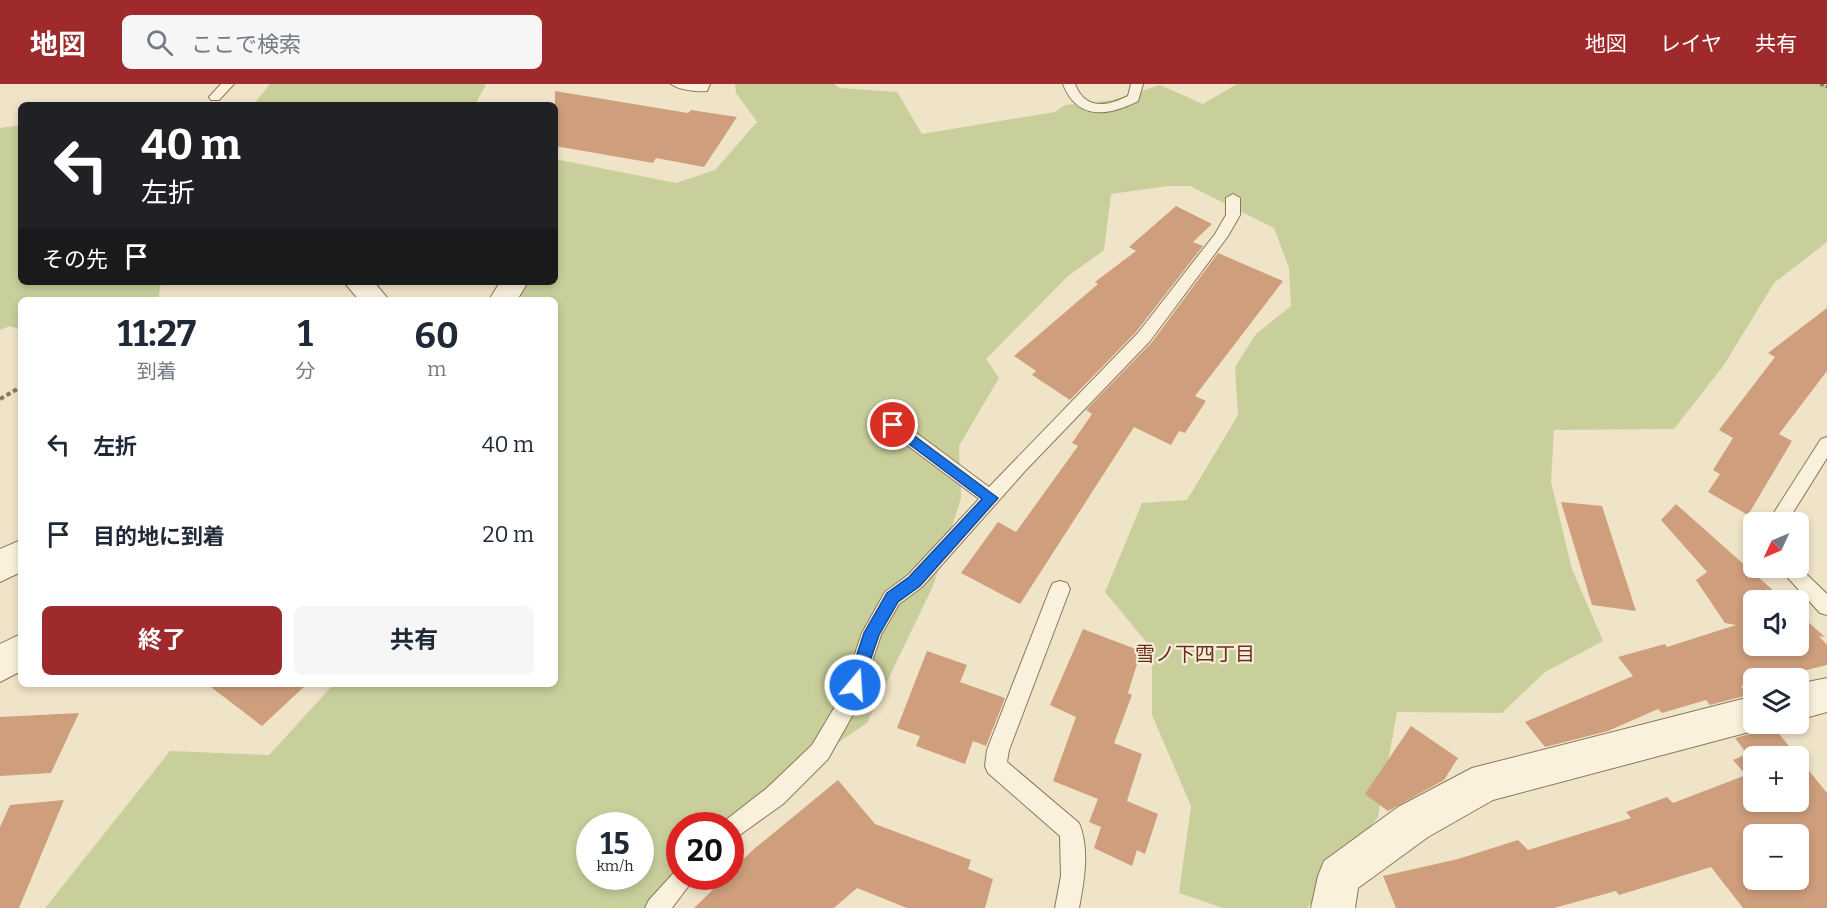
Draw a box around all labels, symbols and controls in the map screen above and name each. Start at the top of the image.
search box [122,15,542,69]
icon: search [143,26,176,59]
text: 地図 [30,28,86,61]
text: ここで検索 [191,31,301,58]
text: 地図 [1585,31,1627,57]
text: レイヤ [1660,31,1722,57]
text: 共有 [1755,31,1797,57]
text: 40 m [141,120,241,170]
icon: left [42,126,120,204]
text: 左折 [141,177,195,209]
icon: arrive [120,240,153,273]
text: その先 [42,246,108,273]
text: 11:27 [117,312,196,356]
text: 1 [298,312,313,356]
text: 60 [415,314,459,358]
text: m [427,357,446,381]
text: 到着 [137,359,177,383]
text: 分 [295,359,315,383]
pin [867,399,918,450]
icon: arrive [876,408,909,441]
icon: left [42,428,75,461]
text: 40 m [482,431,534,458]
text: 左折 [93,433,137,460]
north arrow [1743,512,1809,578]
map controls [1743,512,1809,890]
icon: arrive [42,518,75,551]
text: 20 m [483,521,534,548]
text: 目的地に到着 [93,523,225,550]
button: sound [1743,590,1809,656]
button: 終了 [42,606,282,675]
button: 共有 [294,606,534,675]
district label: 雪ノ下四丁目 [1135,642,1255,666]
position arrow [823,653,887,717]
button: layers [1743,668,1809,734]
button: + [1743,746,1809,812]
speed limit sign: 20 [666,812,744,890]
button: − [1743,824,1809,890]
text: 15 [600,826,630,862]
text: km/h [596,857,634,875]

